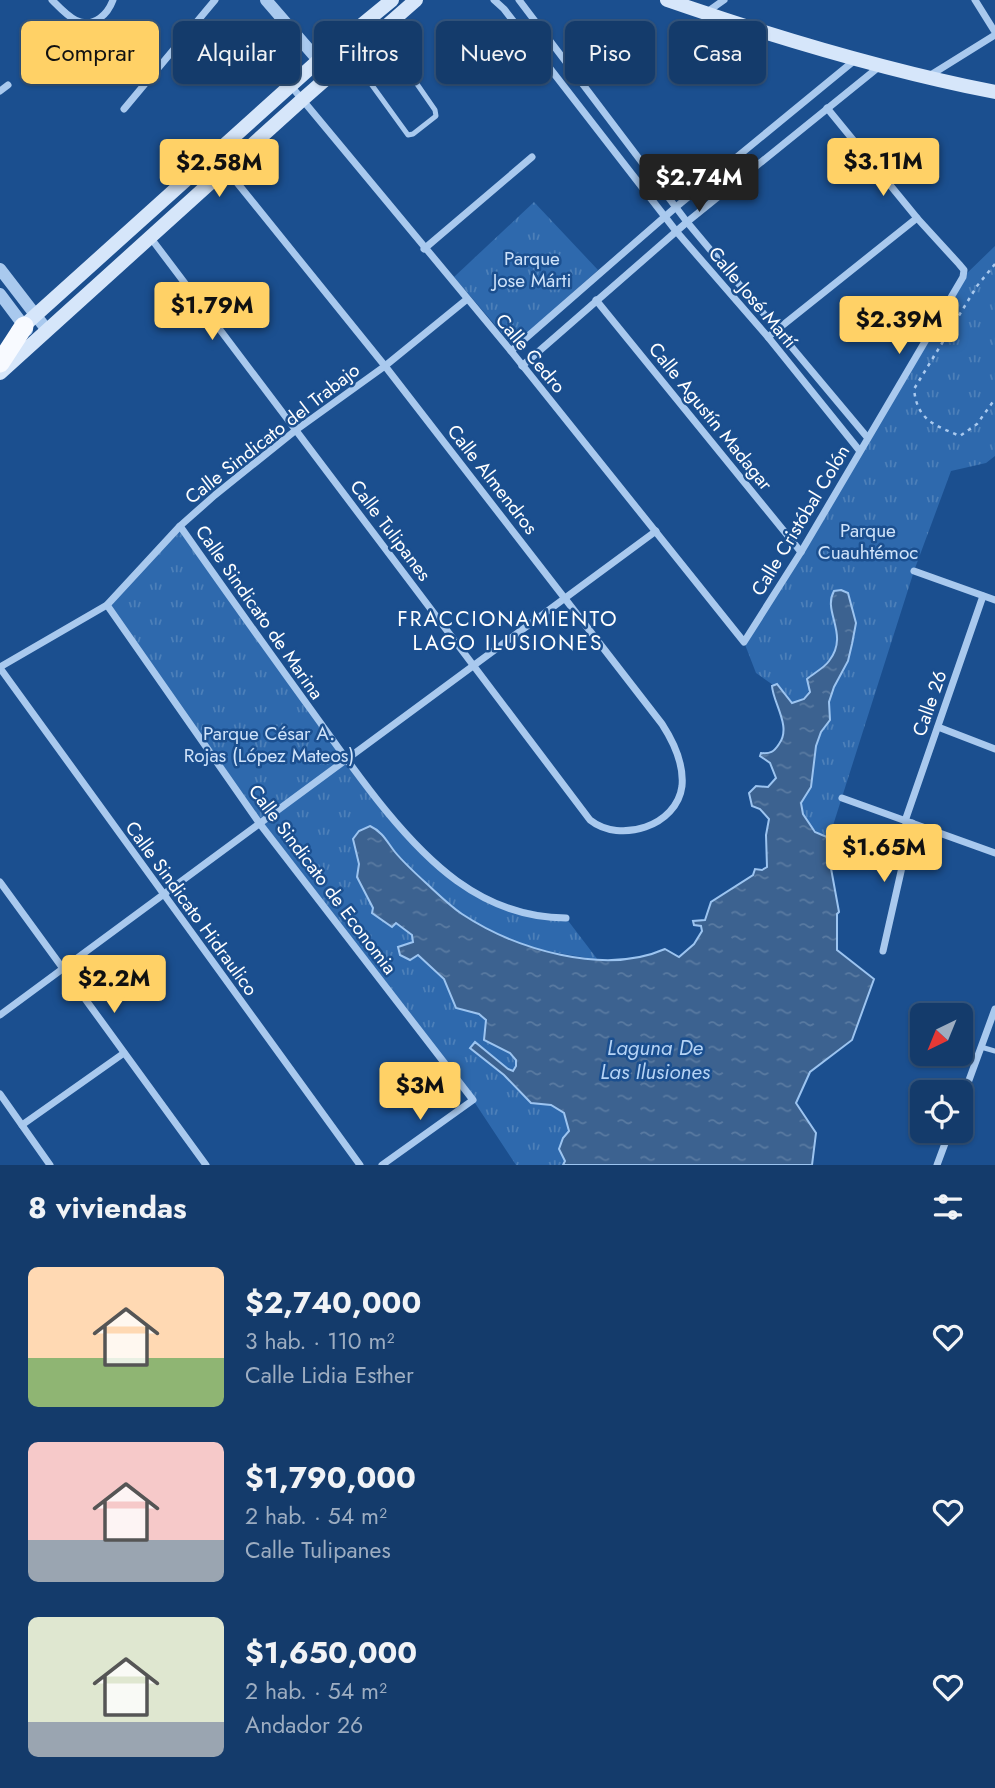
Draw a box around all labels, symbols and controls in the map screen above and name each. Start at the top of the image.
chip: Comprar [21,21,159,84]
chip: Alquilar [173,21,300,84]
chip: Filtros [314,21,422,84]
chip: Nuevo [436,21,551,84]
chip: Piso [565,21,655,84]
chip: Casa [669,21,766,84]
pin: $3.11M [826,138,940,198]
pin: $2.58M [162,140,276,199]
text: $3.11M [843,144,923,178]
text: $2.58M [176,145,262,179]
pin: $2.74M [642,154,756,214]
text: $2.74M [655,160,743,194]
street label: Calle José Martí [702,241,804,355]
park label: Parque Jose Márti [490,245,571,294]
pin: $1.79M [155,282,269,342]
text: $1.79M [170,288,254,322]
pin: $2.39M [842,296,956,356]
text: $2.39M [856,302,942,336]
street label: Calle Cedro [489,308,572,399]
street label: Calle Agustín Madagar [642,336,779,497]
street label: Calle Sindicato del Trabajo [179,357,365,510]
street label: Calle Almendros [441,419,544,540]
street label: Calle Cristóbal Colón [745,440,856,601]
street label: Calle Tulipanes [344,474,438,587]
park label: Parque Cuauhtémoc [818,517,918,566]
street label: Calle Sindicato de Marina [189,519,330,705]
district label: FRACCIONAMIENTO LAGO ILUSIONES [397,604,619,658]
street label: Calle 26 [906,667,953,740]
park label: Parque César A. Rojas (López Mateos) [184,720,354,769]
street label: Calle Sindicato de Economia [242,779,403,980]
street label: Calle Sindicato Hidraulico [119,815,264,1001]
pin: $1.65M [827,824,941,884]
text: $1.65M [842,830,926,864]
pin: $2.2M [65,956,163,1015]
text: $2.2M [78,961,150,995]
north arrow [910,1003,973,1066]
map controls [910,1003,973,1143]
water label: Laguna De Las Ilusiones [600,1033,711,1087]
pin: $3M [386,1062,454,1122]
text: $3M [395,1068,445,1102]
button: locate [910,1080,973,1143]
text: 8 viviendas [28,1186,187,1229]
icon: filters [929,1188,967,1226]
text: $2,740,000 [245,1281,421,1324]
icon: home [84,1295,168,1379]
icon: heart [929,1318,967,1356]
text: 3 hab. · 110 m² [245,1324,394,1358]
text: Calle Lidia Esther [245,1358,414,1392]
text: $1,790,000 [245,1456,416,1499]
icon: home [84,1470,168,1554]
icon: heart [929,1493,967,1531]
text: 2 hab. · 54 m² [245,1499,387,1533]
text: Calle Tulipanes [245,1533,391,1567]
text: $1,650,000 [245,1631,417,1674]
icon: home [84,1645,168,1729]
icon: heart [929,1668,967,1706]
text: 2 hab. · 54 m² [245,1674,387,1708]
text: Andador 26 [245,1708,363,1742]

